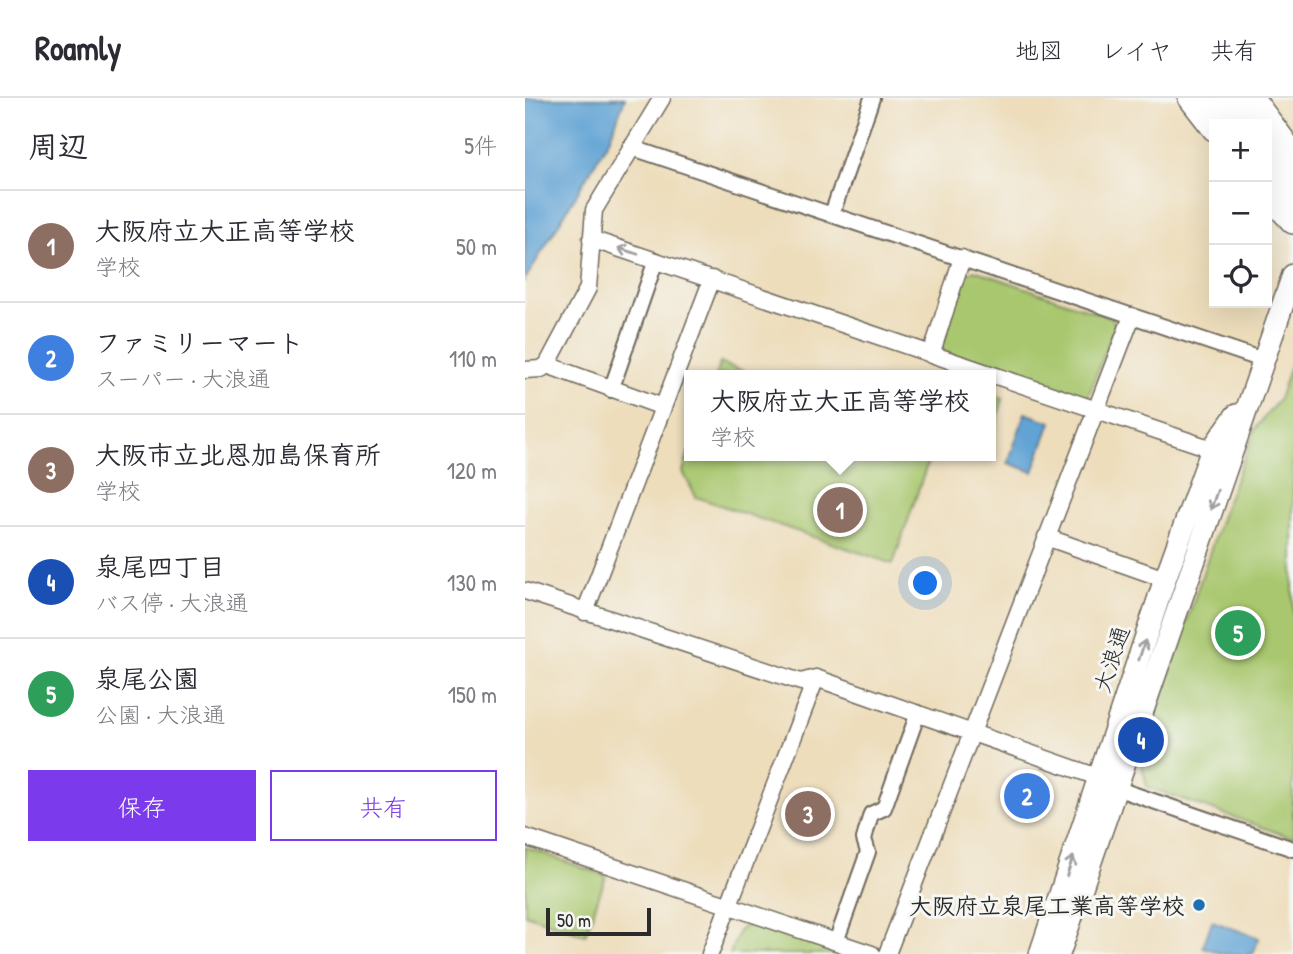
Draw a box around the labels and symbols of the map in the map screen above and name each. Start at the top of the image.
one-way arrow [618,244,640,256]
pin: 1 [817,484,863,536]
one-way arrow [1207,489,1220,511]
your location [908,566,942,600]
pin: 5 [1215,607,1261,659]
street label: 大浪通 [1086,621,1136,697]
one-way arrow [1136,640,1149,662]
pin: 4 [1118,714,1164,766]
pin: 2 [1004,770,1050,822]
pin: 3 [785,788,831,840]
one-way arrow [1065,856,1077,878]
place label: 大阪府立泉尾工業高等学校 [909,890,1185,921]
marker: 大阪府立泉尾工業高等学校 [1191,897,1207,913]
scale bar [546,905,651,937]

